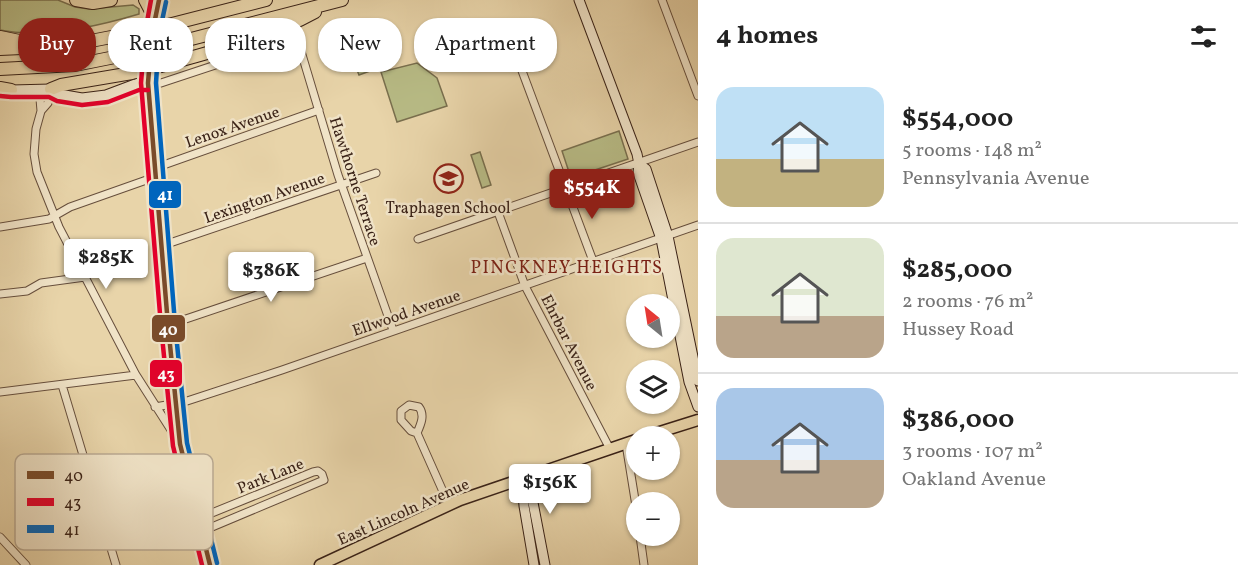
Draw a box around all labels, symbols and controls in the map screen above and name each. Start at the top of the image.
chip: Buy [18,18,96,72]
chip: Rent [108,18,193,72]
chip: Filters [205,18,306,72]
chip: New [318,18,402,72]
chip: Apartment [414,18,557,72]
text: 4 homes [716,18,818,54]
icon: filters [1187,20,1220,53]
text: $554,000 [902,101,1013,137]
street label: Lenox Avenue [183,102,283,154]
icon: home [764,111,836,183]
street label: Hawthorne Terrace [323,114,385,249]
text: 5 rooms · 148 m² [902,137,1042,165]
school or university icon: Traphagen School [432,163,464,195]
text: Pennsylvania Avenue [902,165,1089,193]
street label: Lexington Avenue [201,168,328,230]
pin: $554K [550,169,634,220]
text: $554K [564,174,621,202]
line badge: 41 [148,180,182,209]
text: 41 [157,185,173,207]
place label: Traphagen School [385,198,511,220]
pin: $285K [64,239,148,290]
text: $285K [78,244,134,272]
pin: $386K [229,252,313,303]
text: $285,000 [902,252,1012,288]
district label: PINCKNEY HEIGHTS [470,256,664,281]
text: $386K [242,257,300,285]
icon: home [764,262,836,334]
street label: Ellwood Avenue [350,285,464,343]
text: 2 rooms · 76 m² [902,288,1034,316]
street label: Ehrbar Avenue [535,291,602,395]
north arrow [626,294,680,348]
map controls [626,294,680,546]
line badge: 40 [151,314,186,343]
text: Hussey Road [902,316,1014,344]
text: 40 [158,320,178,342]
line badge: 43 [149,359,183,388]
button: layers [626,360,680,414]
text: 43 [157,364,175,386]
text: $386,000 [902,402,1014,438]
icon: home [764,412,836,484]
button: + [626,426,680,480]
text: 3 rooms · 107 m² [902,438,1043,466]
legend [15,454,213,550]
street label: Park Lane [234,454,307,500]
pin: $156K [508,464,592,515]
text: 40 [64,466,83,488]
text: Oakland Avenue [902,466,1046,494]
text: $156K [523,469,577,497]
street label: East Lincoln Avenue [334,474,473,552]
button: − [626,492,680,546]
text: 43 [64,493,81,515]
text: 41 [64,520,80,542]

